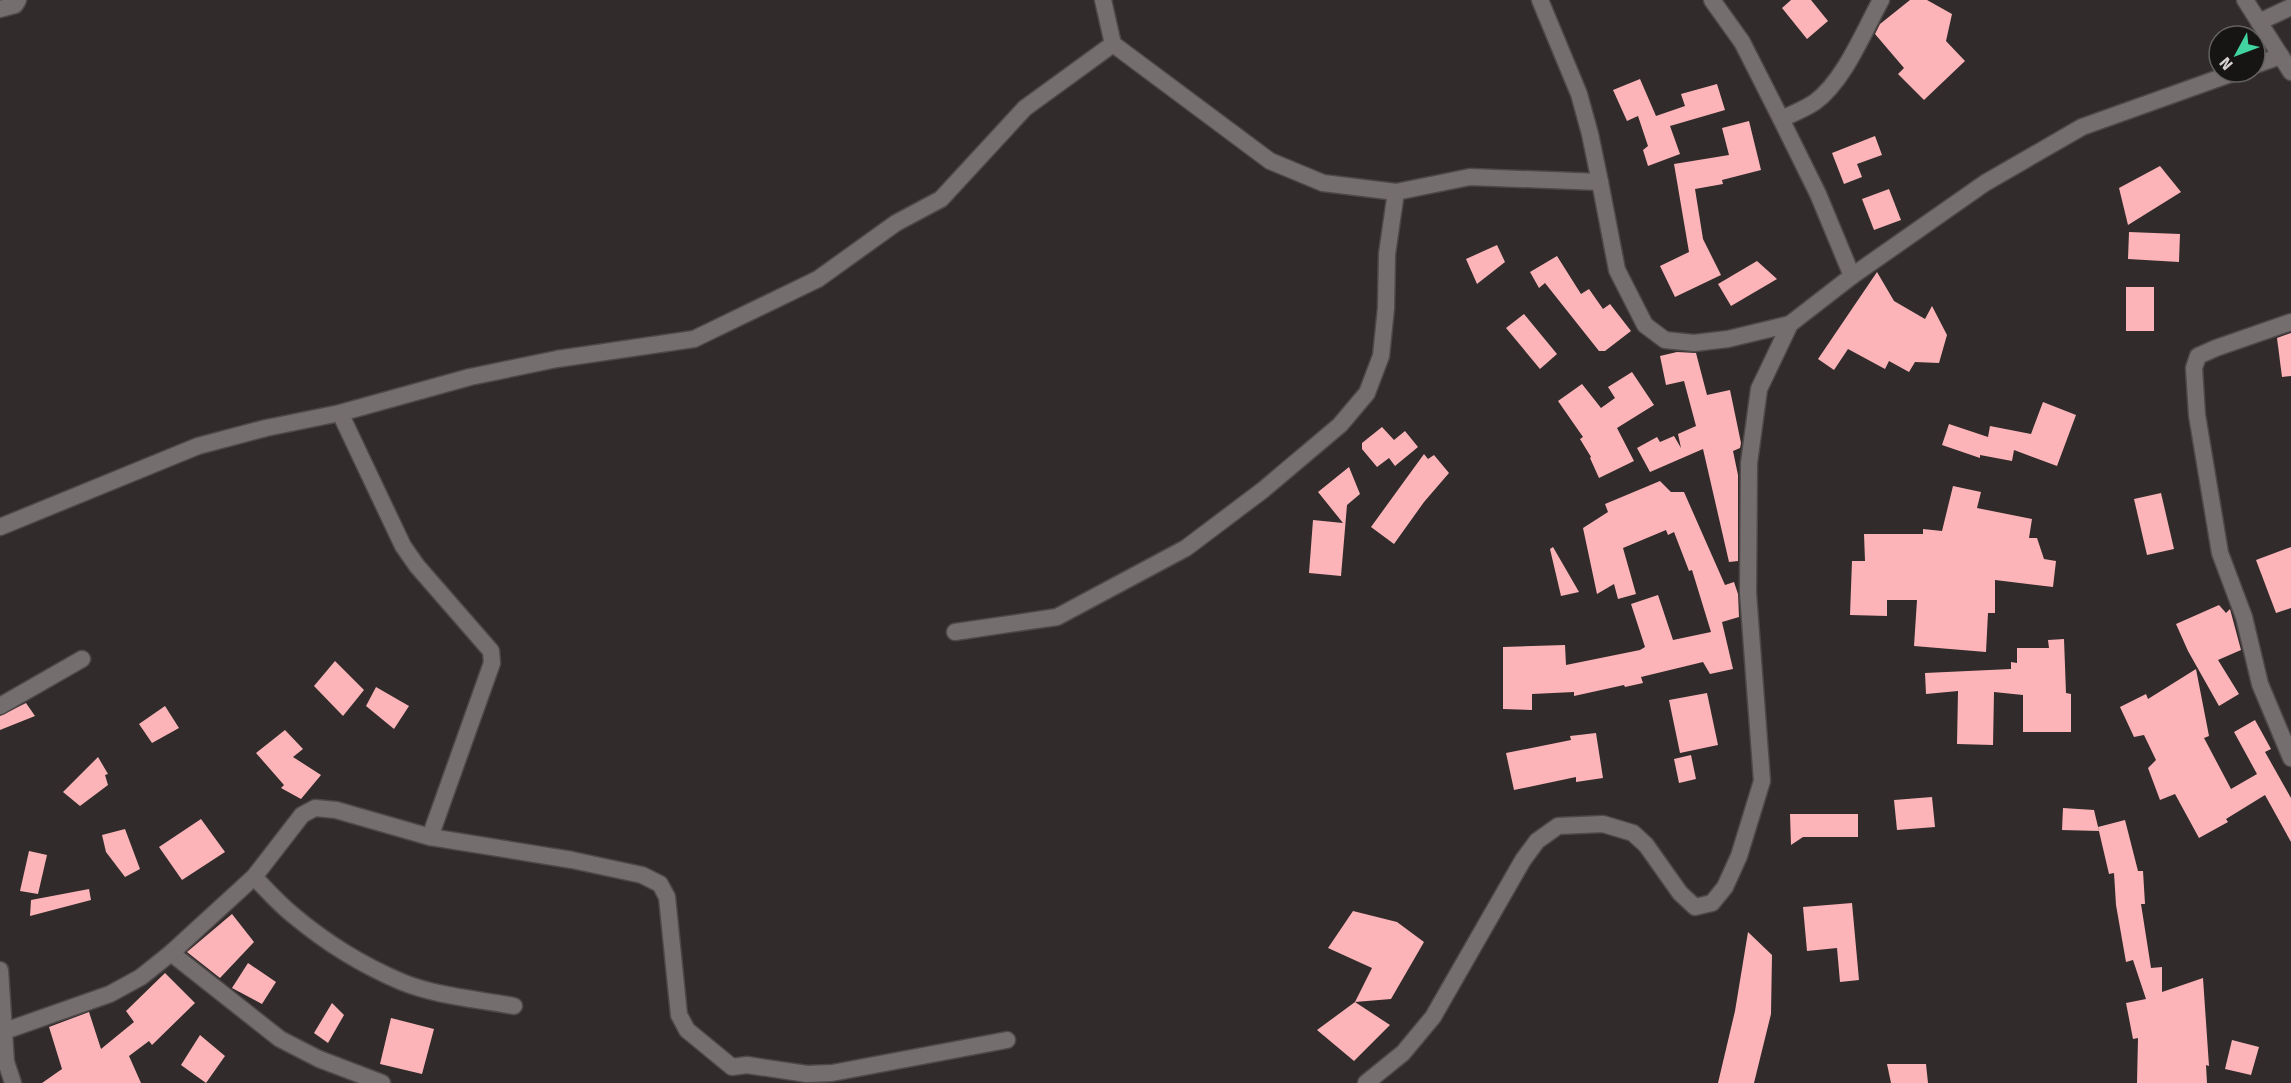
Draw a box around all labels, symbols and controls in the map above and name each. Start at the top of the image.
north arrow [2207,24,2267,84]
text: N [2215,53,2237,74]

